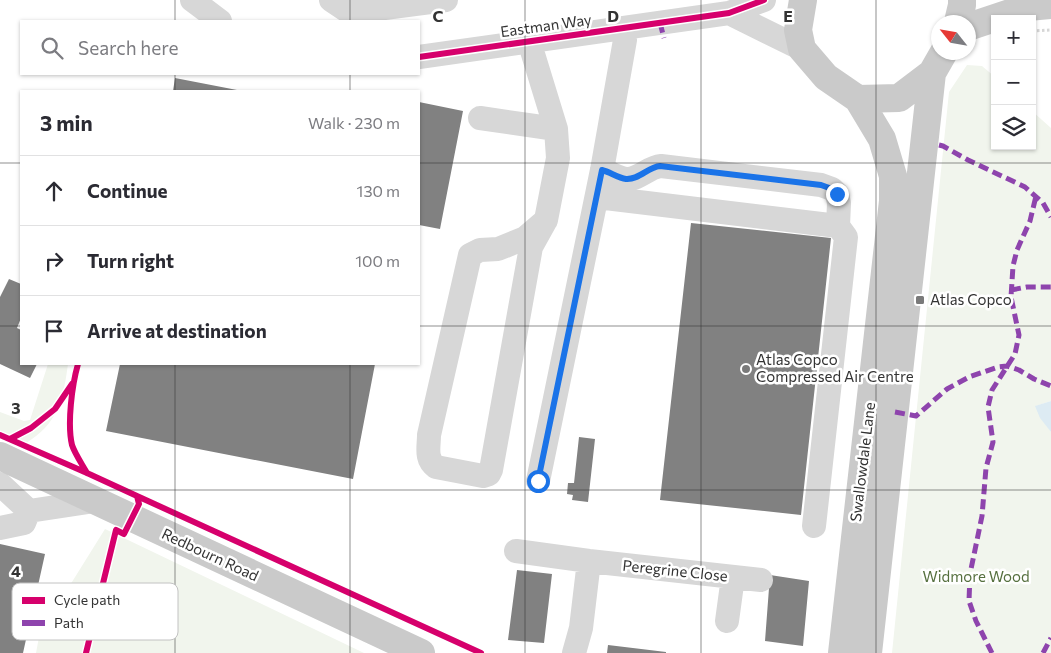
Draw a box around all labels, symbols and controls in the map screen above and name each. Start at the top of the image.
text: C [433,6,444,25]
text: D [607,6,619,25]
text: E [783,6,793,25]
street label: Eastman Way [499,10,593,40]
north arrow [931,15,976,60]
map controls [991,15,1036,150]
button: + [991,15,1036,60]
search box [20,20,420,75]
icon: search [38,34,66,62]
text: Search here [78,36,178,59]
button: − [991,60,1036,105]
button: layers [991,105,1036,150]
text: 3 min [40,110,93,135]
text: Walk · 230 m [308,113,400,132]
icon: ahead [40,177,68,205]
text: Continue [87,179,167,202]
text: 130 m [357,181,400,200]
route end [826,183,849,206]
icon: right [40,247,68,275]
text: Turn right [87,249,174,272]
text: 100 m [355,251,400,270]
place label: Atlas Copco [930,290,1012,308]
marker: Atlas Copco [914,294,926,306]
icon: arrive [40,317,68,345]
text: Arrive at destination [87,319,267,342]
place label: Atlas Copco Compressed Air Centre [756,350,914,385]
marker: Atlas Copco Compressed Air Centre [740,363,752,375]
text: 3 [11,398,21,417]
street label: Swallowdale Lane [846,401,878,523]
route start [527,470,550,493]
street label: Redbourn Road [159,524,262,584]
street label: Peregrine Close [622,556,729,584]
text: 4 [11,561,21,580]
park label: Widmore Wood [922,567,1030,585]
legend [12,583,178,640]
text: Cycle path [54,591,120,608]
text: Path [54,614,84,631]

